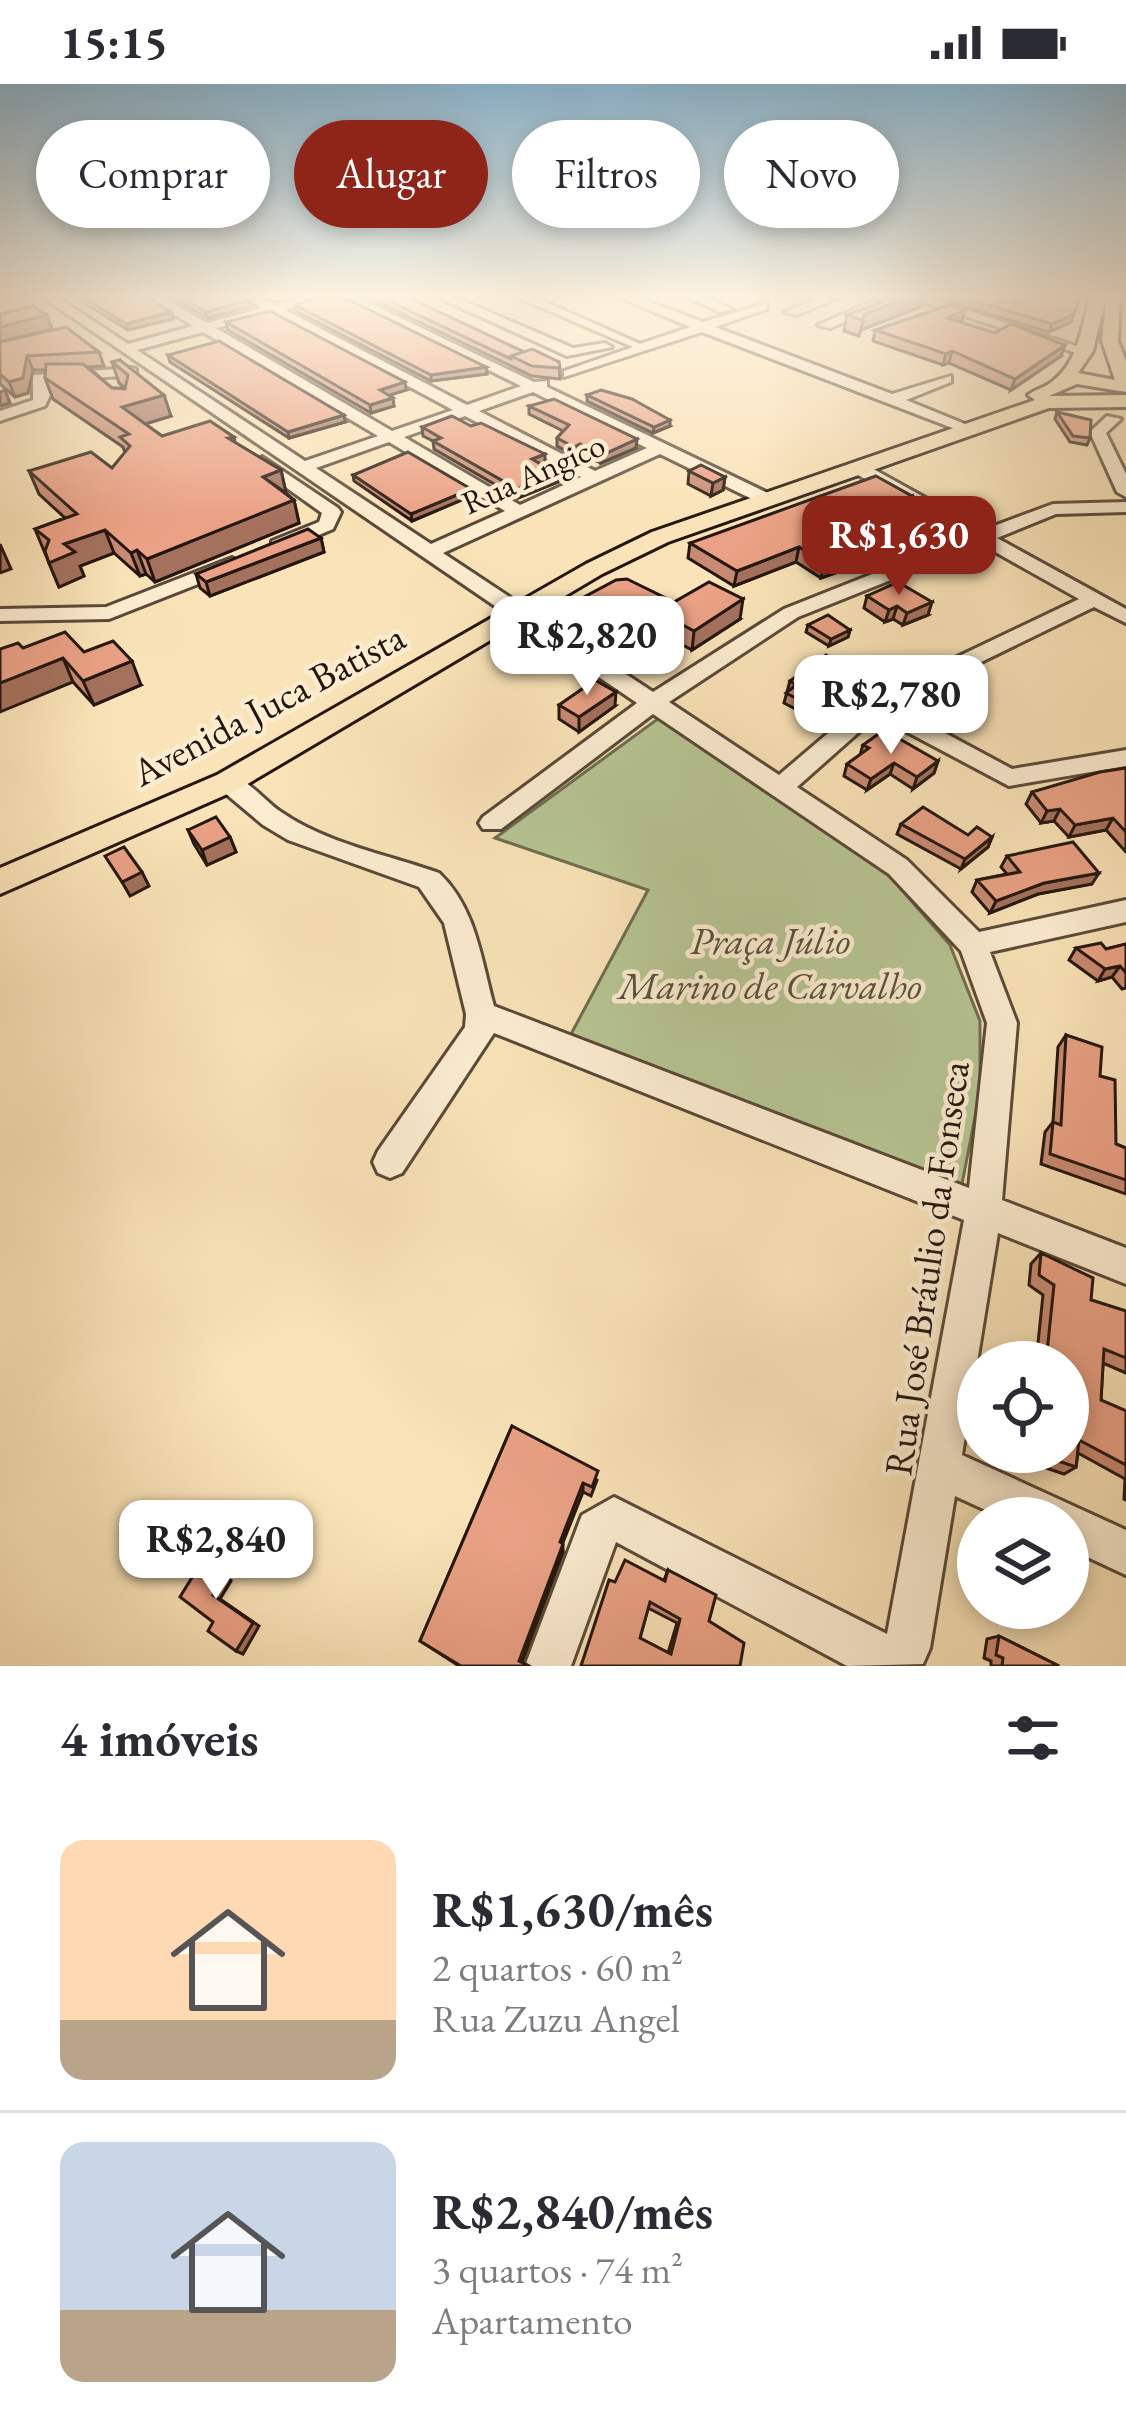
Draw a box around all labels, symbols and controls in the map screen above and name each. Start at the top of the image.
text: 15:15 [60,13,168,71]
chip: Comprar [36,120,270,228]
chip: Alugar [294,120,488,228]
chip: Filtros [512,120,700,228]
chip: Novo [724,120,899,228]
street label: Rua Angico [455,423,612,524]
pin: R$1,630 [788,496,1010,598]
text: R$1,630 [829,509,969,560]
pin: R$2,820 [476,596,698,698]
text: R$2,820 [517,609,657,660]
street label: Avenida Juca Batista [122,611,414,798]
pin: R$2,780 [780,655,1002,757]
text: R$2,780 [821,668,961,719]
park label: Praça Júlio Marino de Carvalho [616,915,922,1011]
street label: Rua José Bráulio da Fonseca [872,1057,981,1479]
map controls [957,1341,1089,1629]
button: locate [957,1341,1089,1473]
button: layers [957,1497,1089,1629]
pin: R$2,840 [105,1500,327,1602]
text: R$2,840 [146,1513,286,1564]
text: 4 imóveis [60,1705,259,1771]
icon: filters [1000,1705,1066,1771]
text: R$1,630/mês [432,1876,713,1942]
icon: home [156,1888,300,2032]
text: 2 quartos · 60 m² [432,1942,683,1993]
text: Rua Zuzu Angel [432,1993,680,2044]
text: R$2,840/mês [432,2178,713,2244]
icon: home [156,2190,300,2334]
text: 3 quartos · 74 m² [432,2244,683,2295]
text: Apartamento [432,2295,633,2346]

